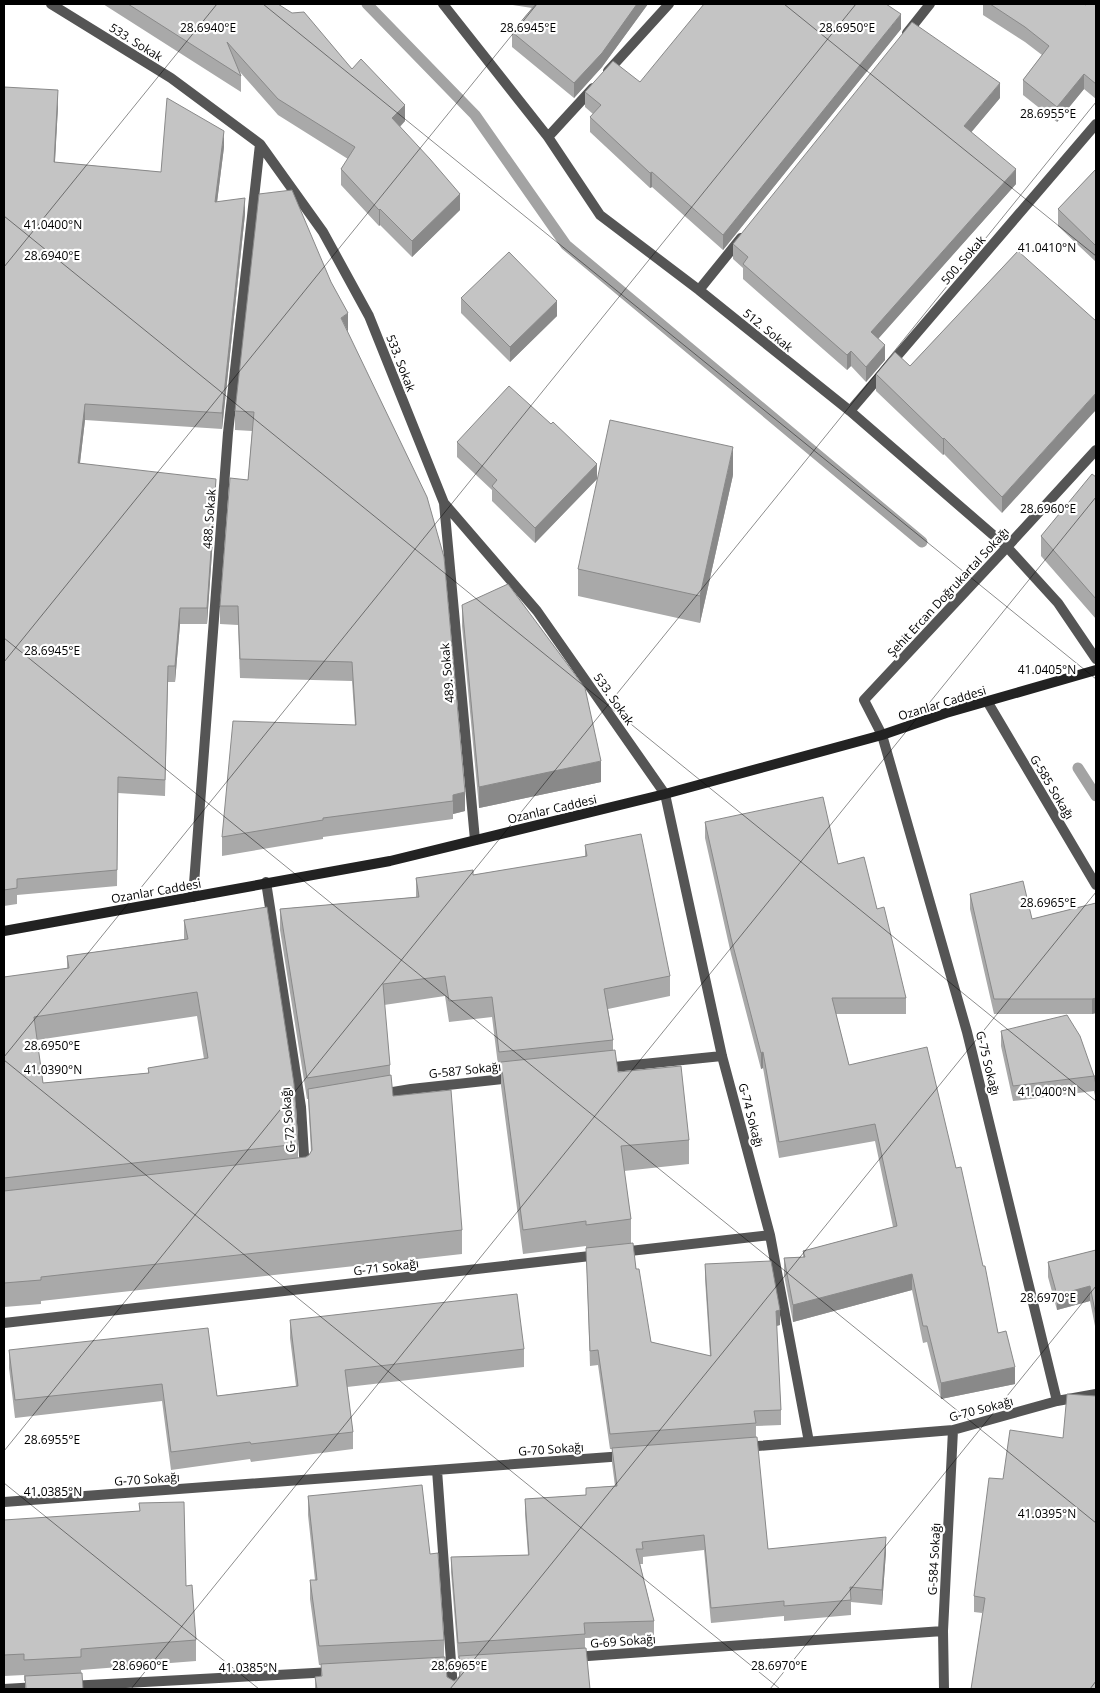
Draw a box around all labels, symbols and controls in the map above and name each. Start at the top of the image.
street label: 533. Sokak [106,19,167,65]
text: 28.6940°E [180,19,236,36]
text: 28.6945°E [500,19,556,36]
text: 28.6950°E [819,19,875,36]
text: 28.6955°E [1020,105,1076,122]
text: 41.0400°N [24,216,82,233]
street label: 500. Sokak [937,231,990,288]
text: 41.0410°N [1018,239,1076,256]
text: 28.6940°E [24,247,80,264]
street label: 512. Sokak [739,305,797,356]
street label: 533. Sokak [382,332,420,395]
street label: 488. Sokak [198,488,220,549]
text: 28.6960°E [1020,500,1076,517]
street label: Şehit Ercan Doğrukartal Sokağı [883,523,1013,661]
text: 28.6945°E [24,642,80,659]
street label: 489. Sokak [436,642,458,704]
text: 41.0405°N [1018,661,1076,678]
street label: 533. Sokak [590,670,639,729]
street label: Ozanlar Caddesi [896,682,988,724]
street label: G-585 Sokağı [1026,752,1078,822]
street label: Ozanlar Caddesi [506,790,598,828]
street label: Ozanlar Caddesi [110,875,202,907]
text: 28.6965°E [1020,894,1076,911]
street label: G-75 Sokağı [972,1029,1004,1097]
text: 28.6950°E [24,1037,80,1054]
street label: G-587 Sokağı [428,1058,502,1082]
text: 41.0390°N [24,1061,82,1078]
street label: G-74 Sokağı [734,1081,768,1149]
text: 41.0400°N [1018,1083,1076,1100]
street label: G-72 Sokağı [277,1087,299,1153]
street label: G-71 Sokağı [352,1255,420,1279]
text: 28.6970°E [1020,1289,1076,1306]
street label: G-70 Sokağı [947,1392,1015,1426]
text: 28.6955°E [24,1431,80,1448]
street label: G-70 Sokağı [518,1438,584,1460]
street label: G-70 Sokağı [114,1468,180,1490]
text: 41.0385°N [24,1483,82,1500]
text: 41.0395°N [1018,1505,1076,1522]
street label: G-584 Sokağı [924,1522,944,1596]
street label: G-69 Sokağı [590,1630,656,1652]
text: 28.6960°E [112,1657,168,1674]
text: 28.6965°E [431,1657,487,1674]
text: 28.6970°E [751,1657,807,1674]
text: 41.0385°N [219,1659,277,1676]

